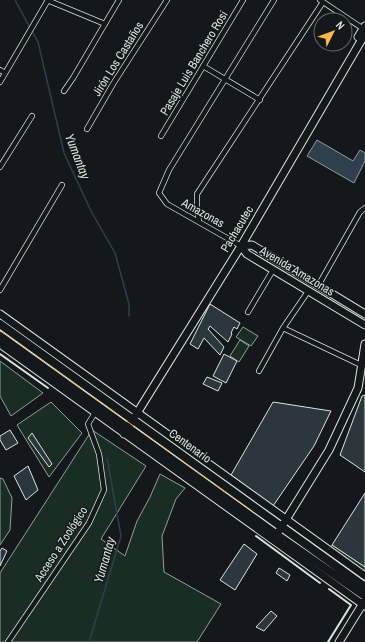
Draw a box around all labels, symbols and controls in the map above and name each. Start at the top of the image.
street label: Pasaje Luis Banchero Rosi [156,8,232,118]
north arrow [313,12,353,52]
text: N [333,18,348,32]
street label: Jirón Los Castaños [89,19,147,99]
water label: Yumantay [61,131,94,182]
street label: Amazonas [178,194,227,231]
street label: Pachacutec [217,203,257,255]
street label: Avenida Amazonas [256,242,337,300]
street label: Centenario [166,425,214,467]
street label: Acceso a Zoológico [30,503,91,585]
water label: Yumantay [90,534,119,585]

